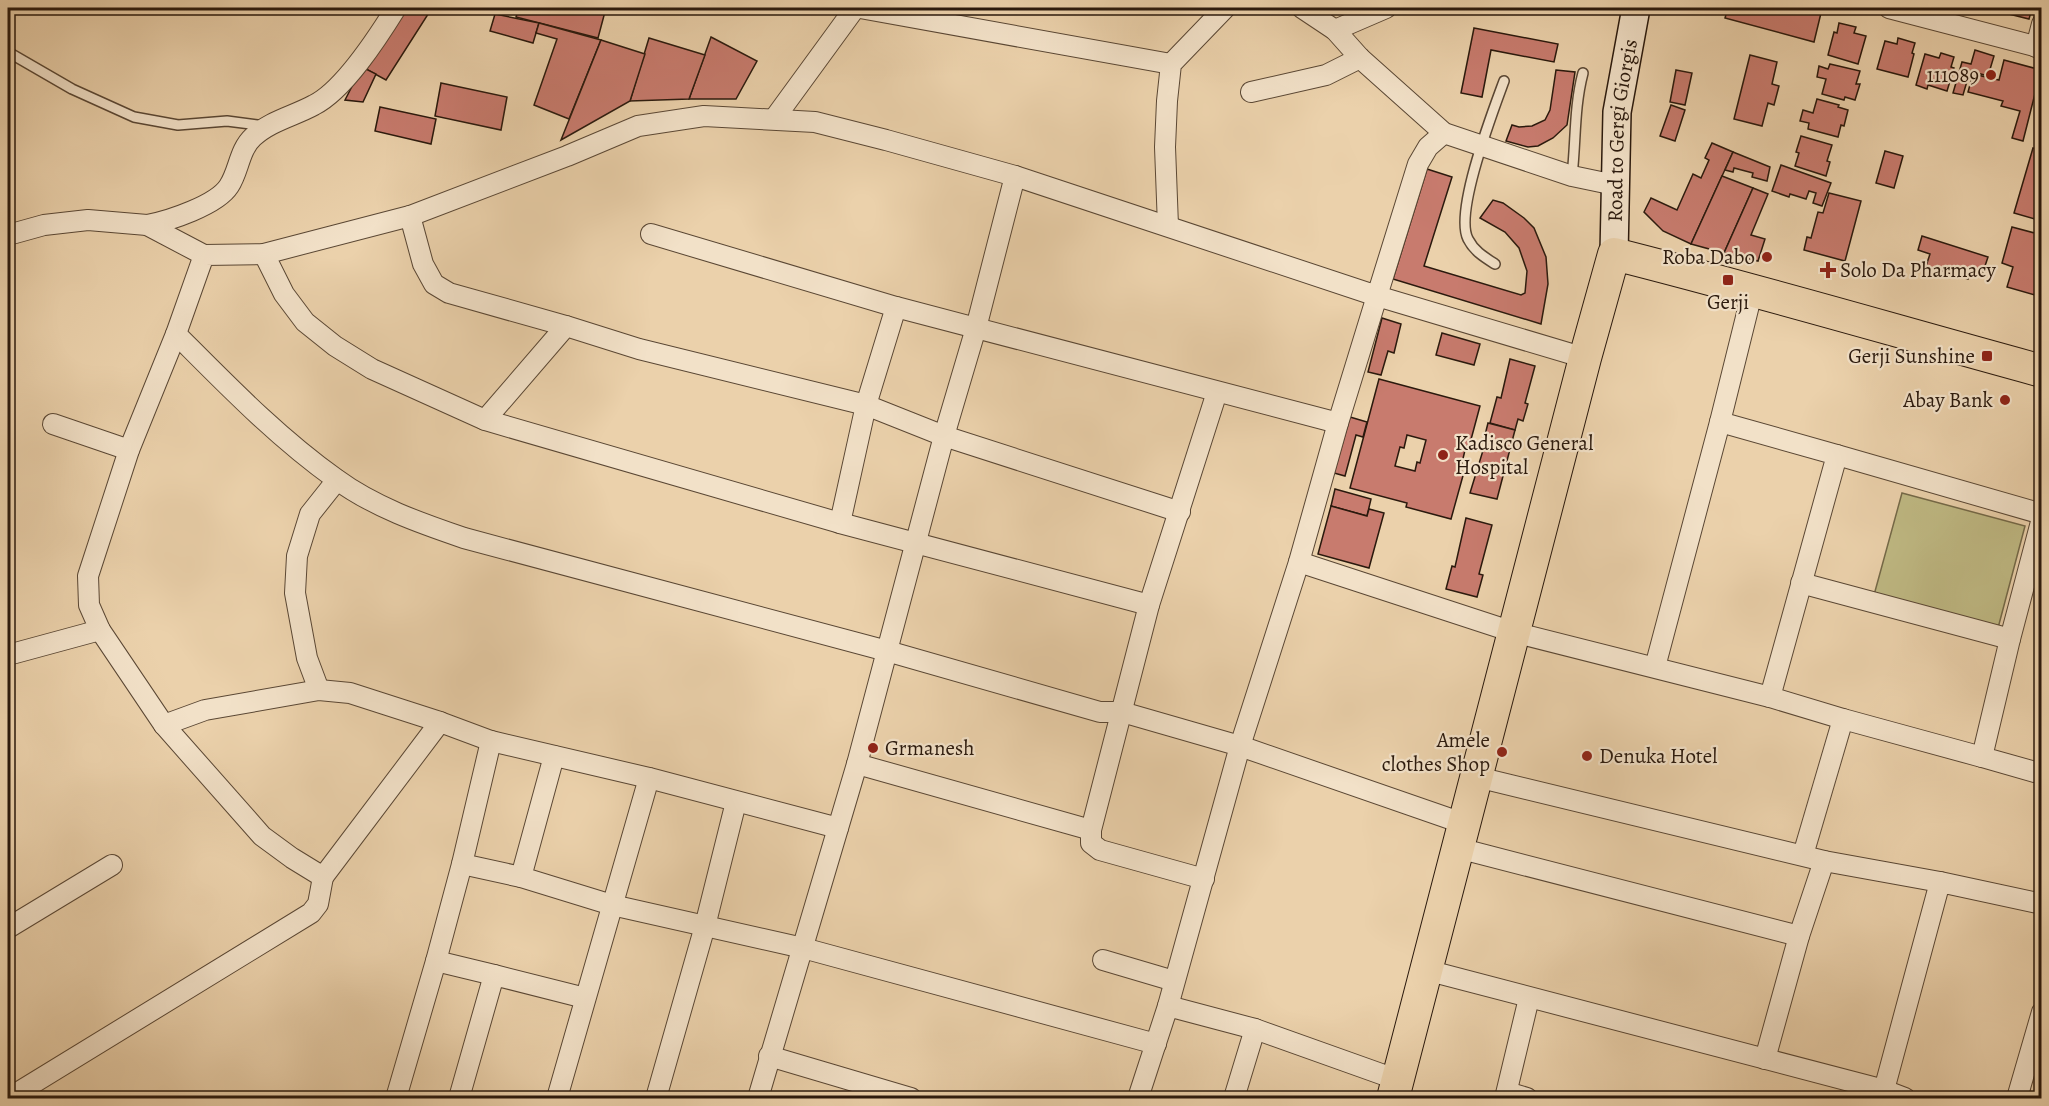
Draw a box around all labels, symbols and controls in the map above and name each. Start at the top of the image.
street label: Road to Gergi Giorgis [1601,37,1644,222]
place label: 111089 [1927,61,1979,89]
marker: 111089 [1984,68,1998,82]
place label: Roba Dabo [1662,243,1755,271]
marker: Roba Dabo [1760,250,1774,264]
place label: Solo Da Pharmacy [1840,256,1996,284]
marker: Solo Da Pharmacy [1821,263,1835,277]
marker: Gerji [1721,273,1735,287]
place label: Gerji [1707,288,1749,316]
place label: Gerji Sunshine [1848,342,1975,370]
marker: Gerji Sunshine [1980,349,1994,363]
place label: Abay Bank [1902,386,1994,414]
marker: Abay Bank [1998,393,2012,407]
place label: Kadisco General Hospital [1455,429,1593,481]
marker: Kadisco General Hospital [1436,448,1450,462]
place label: Amele clothes Shop [1382,726,1490,778]
place label: Grmanesh [885,734,974,762]
marker: Grmanesh [866,741,880,755]
place label: Denuka Hotel [1599,742,1717,770]
marker: Amele clothes Shop [1495,745,1509,759]
marker: Denuka Hotel [1580,749,1594,763]

